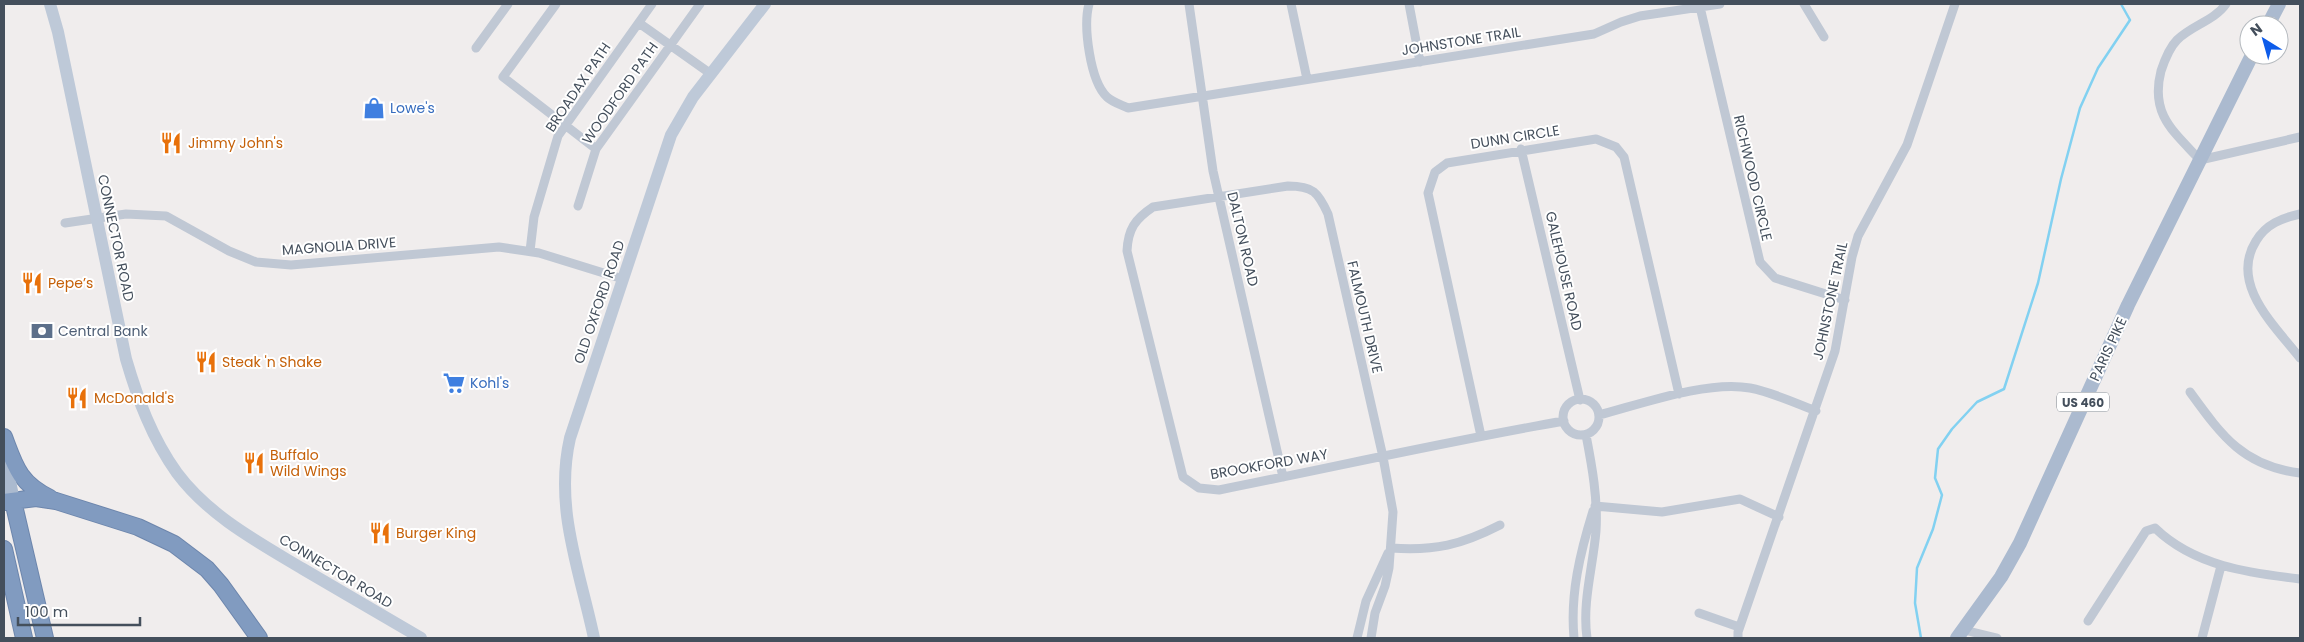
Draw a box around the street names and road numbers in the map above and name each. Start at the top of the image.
street label: JOHNSTONE TRAIL [1400,22,1522,60]
street label: BROADAX PATH [541,38,615,136]
street label: WOODFORD PATH [577,38,663,148]
street label: RICHWOOD CIRCLE [1729,113,1777,243]
street label: DUNN CIRCLE [1469,120,1561,154]
street label: CONNECTOR ROAD [93,173,139,303]
street label: DALTON ROAD [1222,190,1264,288]
street label: GALEHOUSE ROAD [1541,209,1587,333]
street label: MAGNOLIA DRIVE [281,232,397,260]
street label: OLD OXFORD ROAD [568,237,630,366]
street label: JOHNSTONE TRAIL [1808,240,1852,362]
street label: FALMOUTH DRIVE [1342,259,1388,375]
street label: PARIS PIKE [2084,314,2132,384]
road number: US 460 [2057,392,2109,412]
street label: BROOKFORD WAY [1209,444,1329,484]
street label: CONNECTOR ROAD [275,529,397,613]

